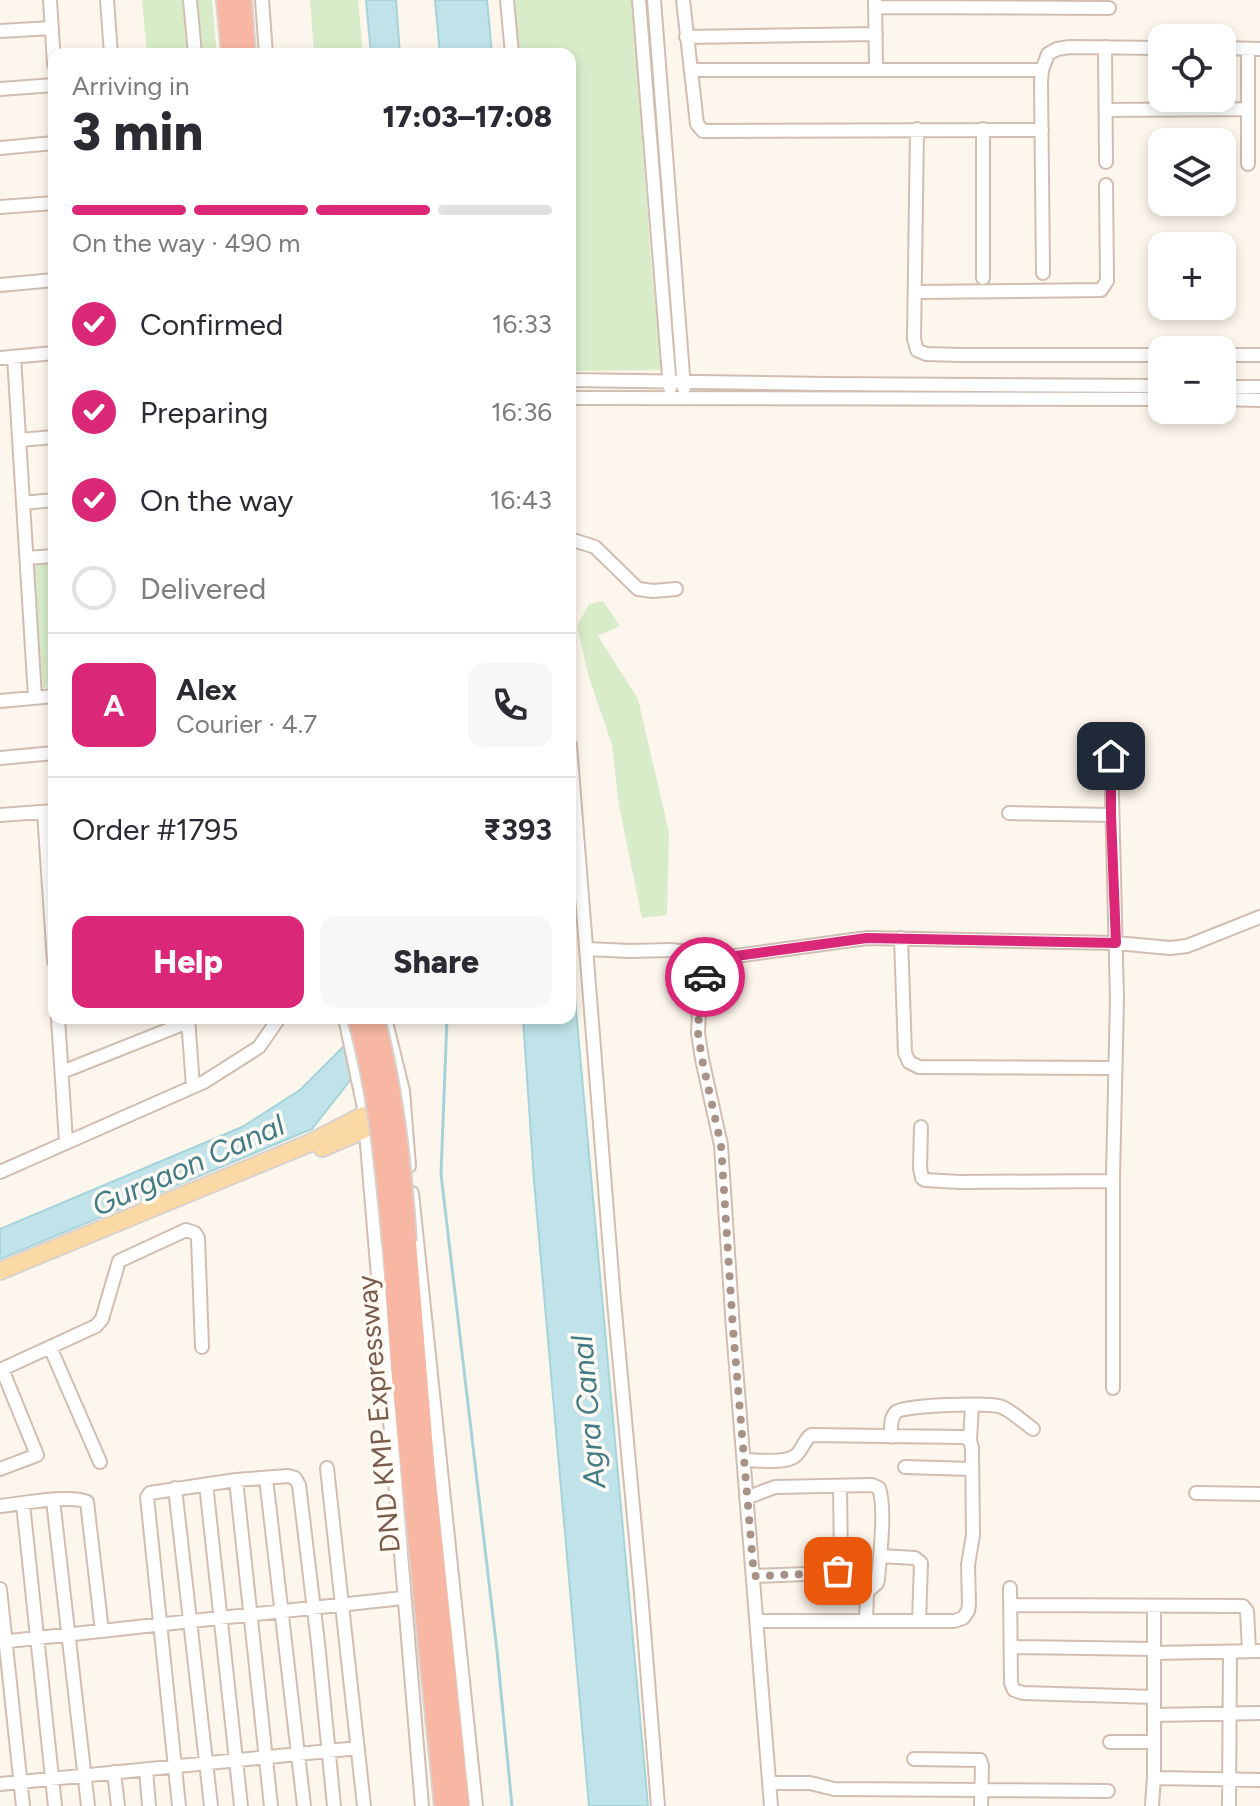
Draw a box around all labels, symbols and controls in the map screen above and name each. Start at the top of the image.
map controls [1148,24,1236,424]
button: locate [1148,24,1236,112]
text: Arriving in [72,70,190,102]
text: 17:03–17:08 [382,98,552,135]
text: 3 min [72,101,203,163]
button: layers [1148,128,1236,216]
text: On the way · 490 m [72,227,300,259]
button: + [1148,232,1236,320]
icon: check [72,302,116,346]
text: Confirmed [140,306,283,343]
text: 16:33 [492,308,552,340]
button: − [1148,336,1236,424]
icon: check [72,390,116,434]
text: Preparing [140,394,268,431]
text: 16:36 [491,396,552,428]
icon: check [72,478,116,522]
text: On the way [140,482,293,519]
text: 16:43 [490,484,552,516]
text: Delivered [140,570,266,607]
button: phone [468,663,552,747]
text: Alex [176,671,237,708]
text: A [103,687,125,724]
text: Courier · 4.7 [176,708,317,740]
pin [1077,722,1145,790]
icon: home [1089,734,1133,778]
text: Order #1795 [72,811,239,848]
text: ₹393 [483,811,552,848]
button: Help [72,916,304,1008]
button: Share [320,916,552,1008]
courier [665,937,745,1017]
icon: car [683,955,727,999]
water label: Gurgaon Canal [86,1106,290,1224]
street label: DND KMP Expressway [349,1273,407,1554]
water label: Agra Canal [563,1334,613,1491]
pin [804,1537,872,1605]
icon: bag [816,1549,860,1593]

